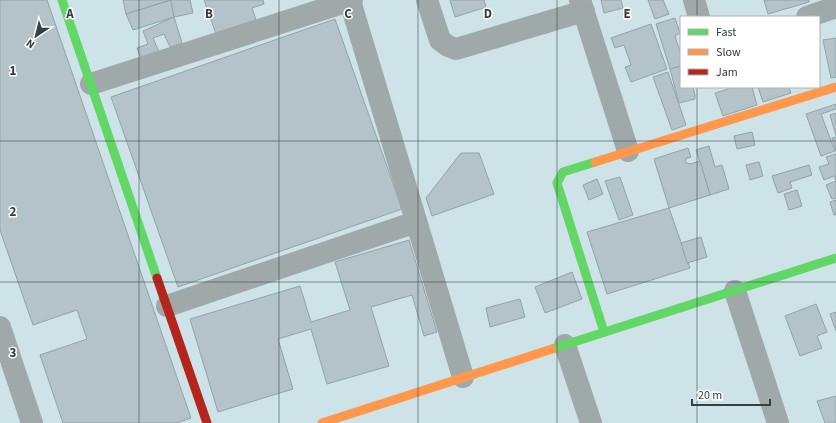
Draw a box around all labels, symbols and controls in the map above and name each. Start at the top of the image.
text: A [65,5,74,23]
text: B [205,5,213,23]
text: C [344,5,352,23]
text: D [484,5,492,23]
text: E [623,5,631,23]
north arrow [16,16,56,56]
legend [680,16,820,88]
text: Fast [716,24,736,41]
text: N [23,36,38,52]
text: Slow [716,44,741,61]
text: 1 [10,62,17,80]
text: Jam [716,64,738,81]
text: 2 [10,203,17,221]
text: 3 [10,344,17,362]
scale bar [692,381,770,407]
text: 20 m [698,387,722,404]

